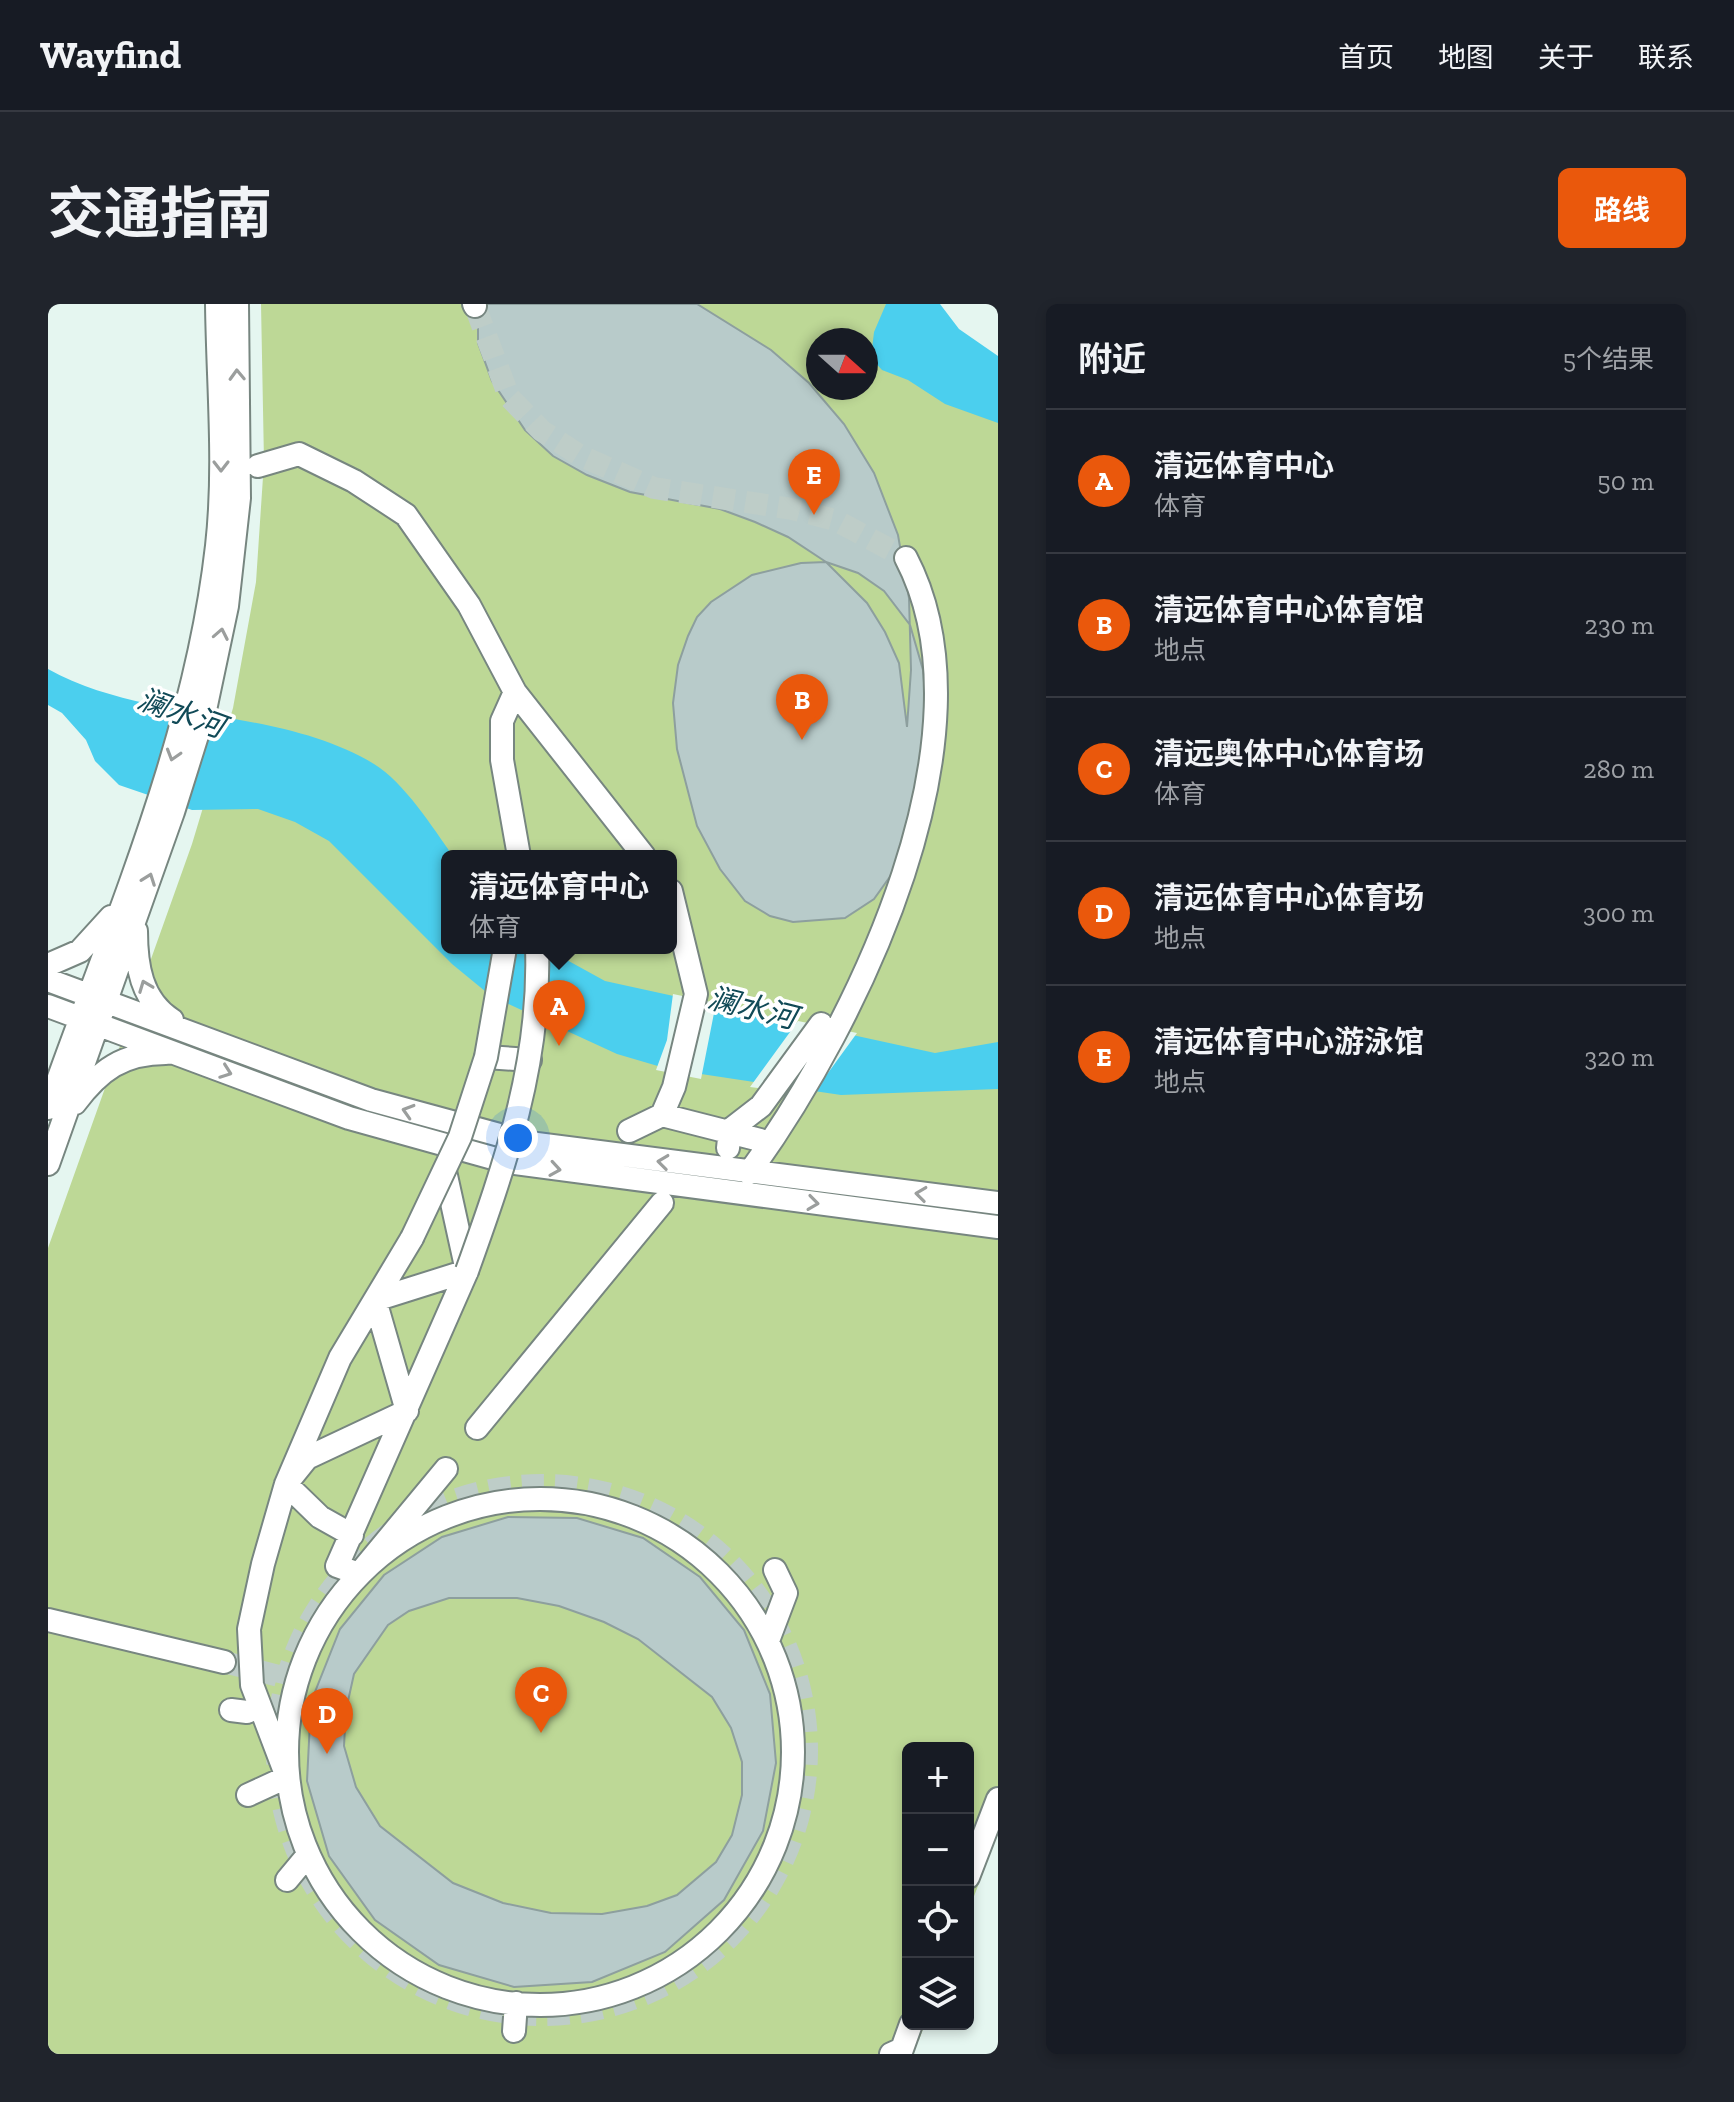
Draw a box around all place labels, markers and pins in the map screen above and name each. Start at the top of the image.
pin: E [788,449,840,515]
pin: B [776,674,828,740]
pin: A [533,980,585,1046]
pin: C [515,1667,567,1733]
pin: D [301,1688,353,1754]

